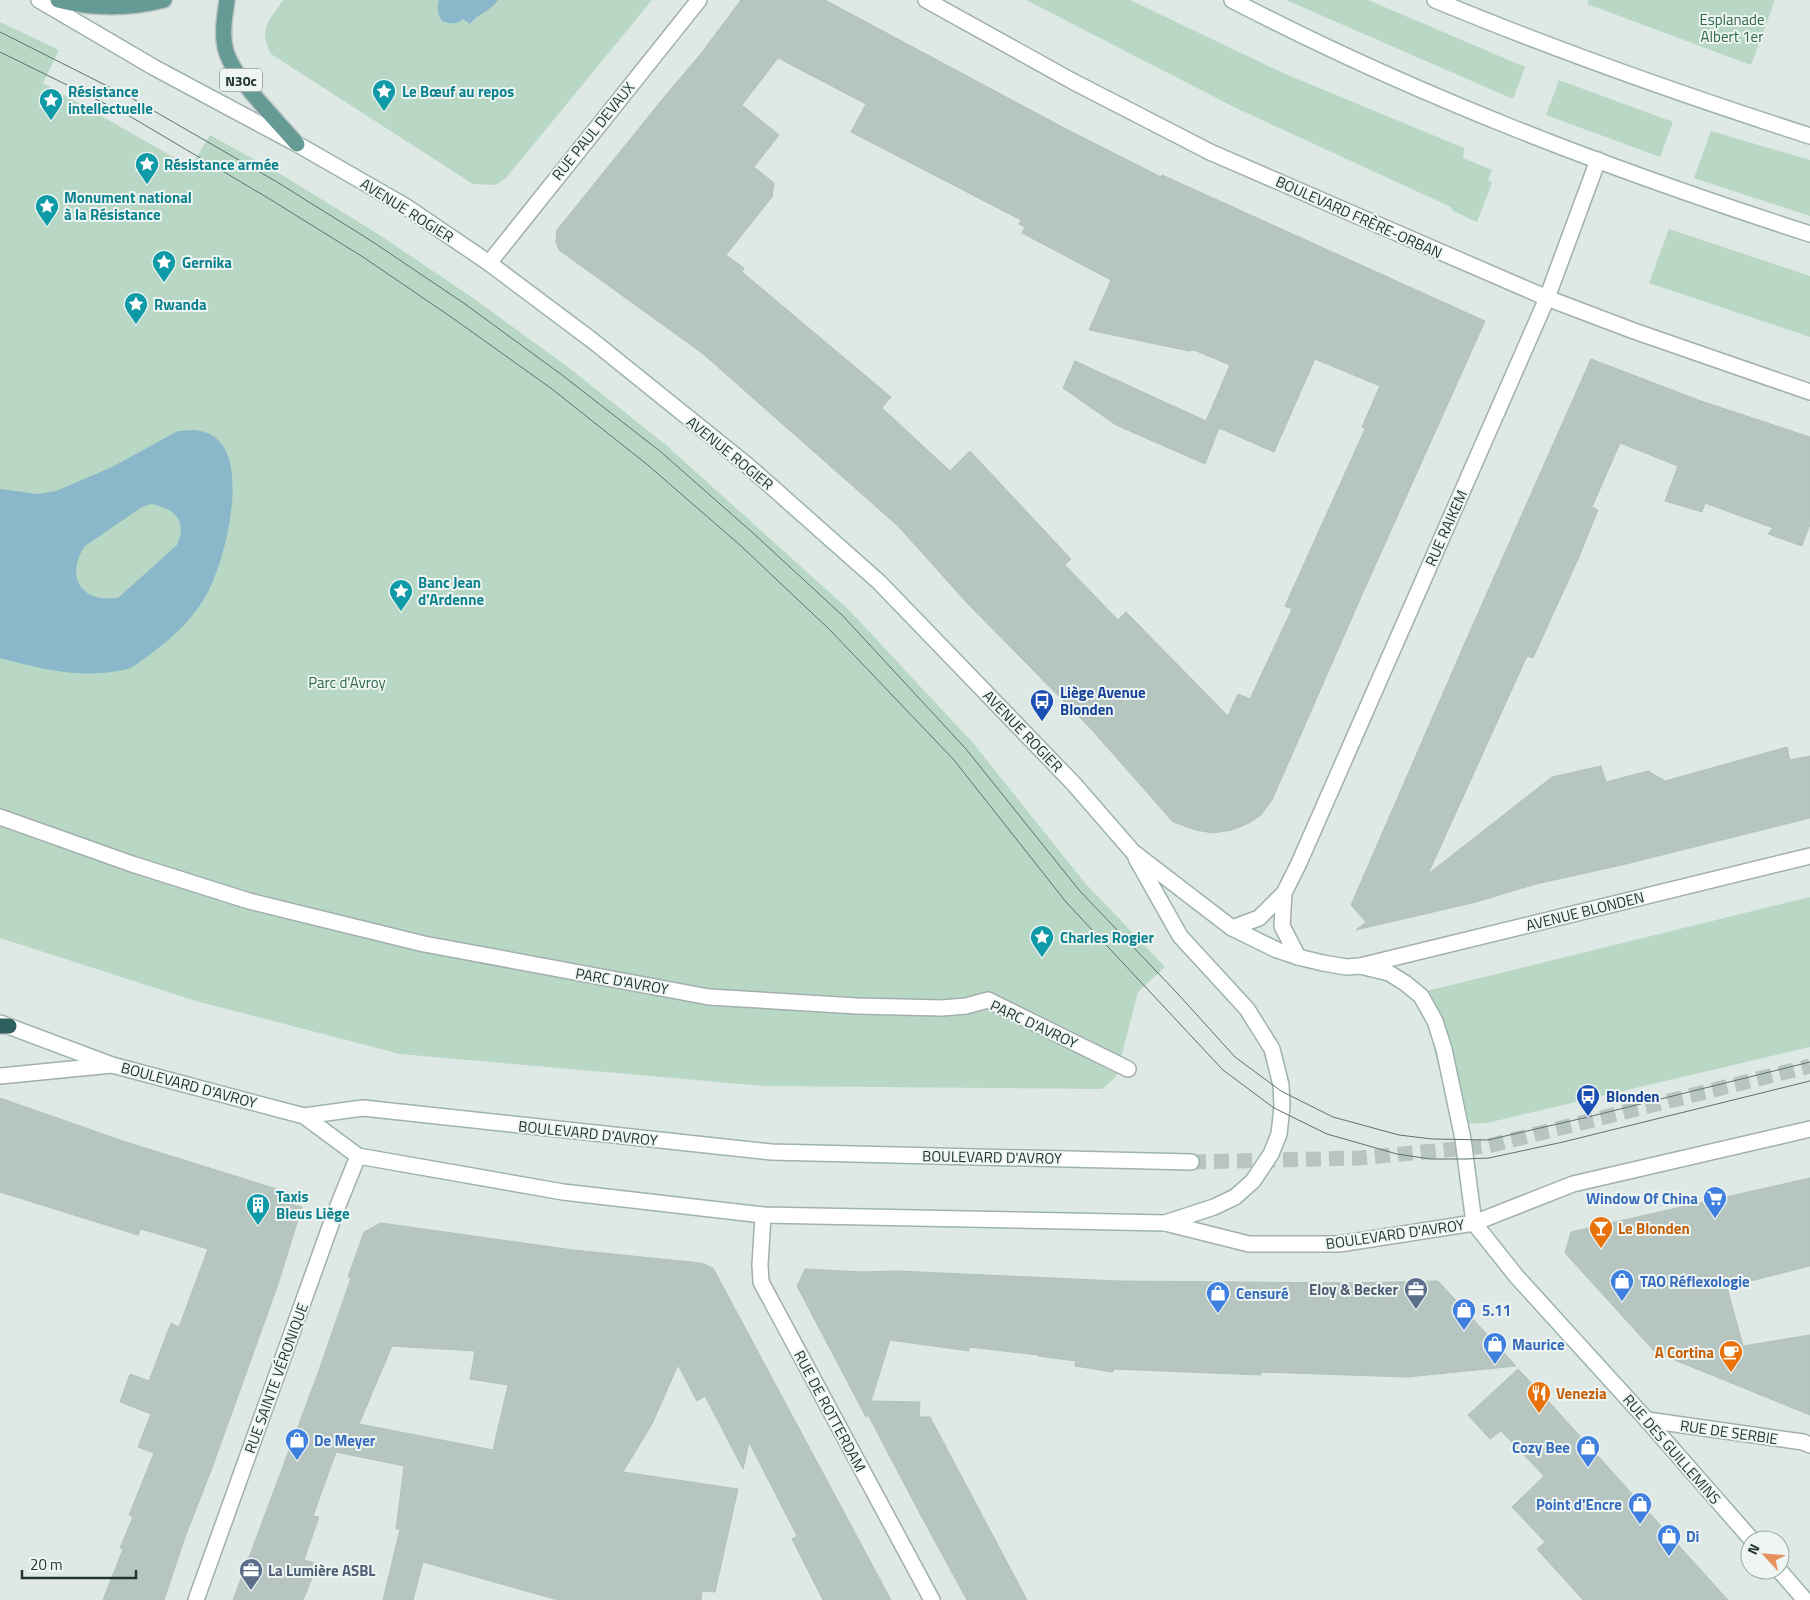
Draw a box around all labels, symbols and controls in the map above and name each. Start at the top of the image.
park label: Esplanade Albert 1er [1699,8,1765,48]
road number: N30c [220,68,262,92]
street label: RUE PAUL DEVAUX [546,76,640,185]
place icon: Le Bœuf au repos [371,78,397,112]
place label: Résistance intellectuelle [68,80,153,120]
place label: Le Bœuf au repos [402,80,514,103]
place icon: Résistance intellectuelle [38,87,64,121]
place icon: Résistance armée [134,151,160,185]
place label: Résistance armée [164,153,279,176]
street label: BOULEVARD FRÈRE-ORBAN [1272,170,1446,264]
street label: AVENUE ROGIER [356,172,458,248]
place label: Monument national à la Résistance [64,186,192,226]
place icon: Monument national à la Résistance [34,193,60,227]
place icon: Gernika [151,249,177,283]
place label: Gernika [182,251,232,274]
place icon: Rwanda [123,291,149,325]
place label: Rwanda [154,293,207,316]
street label: AVENUE ROGIER [681,411,779,495]
street label: RUE RAIKEM [1419,486,1473,570]
place label: Banc Jean d'Ardenne [418,571,484,611]
place icon: Banc Jean d'Ardenne [388,578,414,612]
park label: Parc d'Avroy [308,671,386,694]
place label: Liège Avenue Blonden [1060,681,1146,721]
street label: AVENUE ROGIER [978,685,1068,777]
bus stop icon: Liège Avenue Blonden [1029,688,1055,722]
street label: AVENUE BLONDEN [1523,885,1647,937]
place icon: Charles Rogier [1029,924,1055,958]
place label: Charles Rogier [1060,926,1154,949]
street label: PARC D'AVROY [574,961,670,1001]
street label: PARC D'AVROY [986,994,1082,1054]
street label: BOULEVARD D'AVROY [118,1056,260,1114]
bus stop icon: Blonden [1575,1083,1601,1117]
place label: Blonden [1606,1085,1660,1108]
street label: BOULEVARD D'AVROY [517,1114,659,1152]
street label: BOULEVARD D'AVROY [922,1144,1062,1170]
place label: Taxis Bleus Liège [276,1185,350,1225]
supermarket icon: Window Of China [1702,1185,1728,1219]
place label: Window Of China [1586,1187,1698,1210]
building icon: Taxis Bleus Liège [245,1192,271,1226]
street label: BOULEVARD D'AVROY [1324,1213,1466,1255]
bar icon: Le Blonden [1588,1215,1614,1249]
place label: Le Blonden [1618,1217,1690,1240]
shop icon: TAO Réflexologie [1609,1268,1635,1302]
place label: TAO Réflexologie [1640,1270,1750,1293]
office icon: Eloy & Becker [1403,1276,1429,1310]
place label: Eloy & Becker [1309,1278,1398,1301]
shop icon: Censuré [1205,1280,1231,1314]
place label: Censuré [1236,1282,1289,1305]
shop icon: 5.11 [1451,1297,1477,1331]
place label: 5.11 [1482,1299,1511,1322]
street label: RUE SAINTE VÉRONIQUE [238,1300,314,1456]
shop icon: Maurice [1482,1331,1508,1365]
place label: Maurice [1512,1333,1565,1356]
cafe icon: A Cortina [1718,1339,1744,1373]
place label: A Cortina [1655,1341,1714,1364]
street label: RUE DE ROTTERDAM [788,1346,872,1476]
restaurant icon: Venezia [1526,1380,1552,1414]
place label: Venezia [1556,1382,1607,1405]
street label: RUE DES GUILLEMINS [1618,1389,1726,1509]
street label: RUE DE SERBIE [1679,1414,1779,1450]
shop icon: De Meyer [284,1427,310,1461]
place label: De Meyer [314,1429,376,1452]
shop icon: Cozy Bee [1575,1434,1601,1468]
place label: Cozy Bee [1512,1436,1570,1459]
shop icon: Point d'Encre [1627,1491,1653,1525]
place label: Point d'Encre [1536,1493,1622,1516]
shop icon: Di [1656,1523,1682,1557]
place label: Di [1686,1525,1699,1548]
north arrow [1740,1530,1790,1580]
text: N [1741,1540,1764,1558]
scale bar [22,1548,136,1580]
text: 20 m [30,1553,63,1576]
office icon: La Lumière ASBL [238,1557,264,1591]
place label: La Lumière ASBL [268,1559,375,1582]

